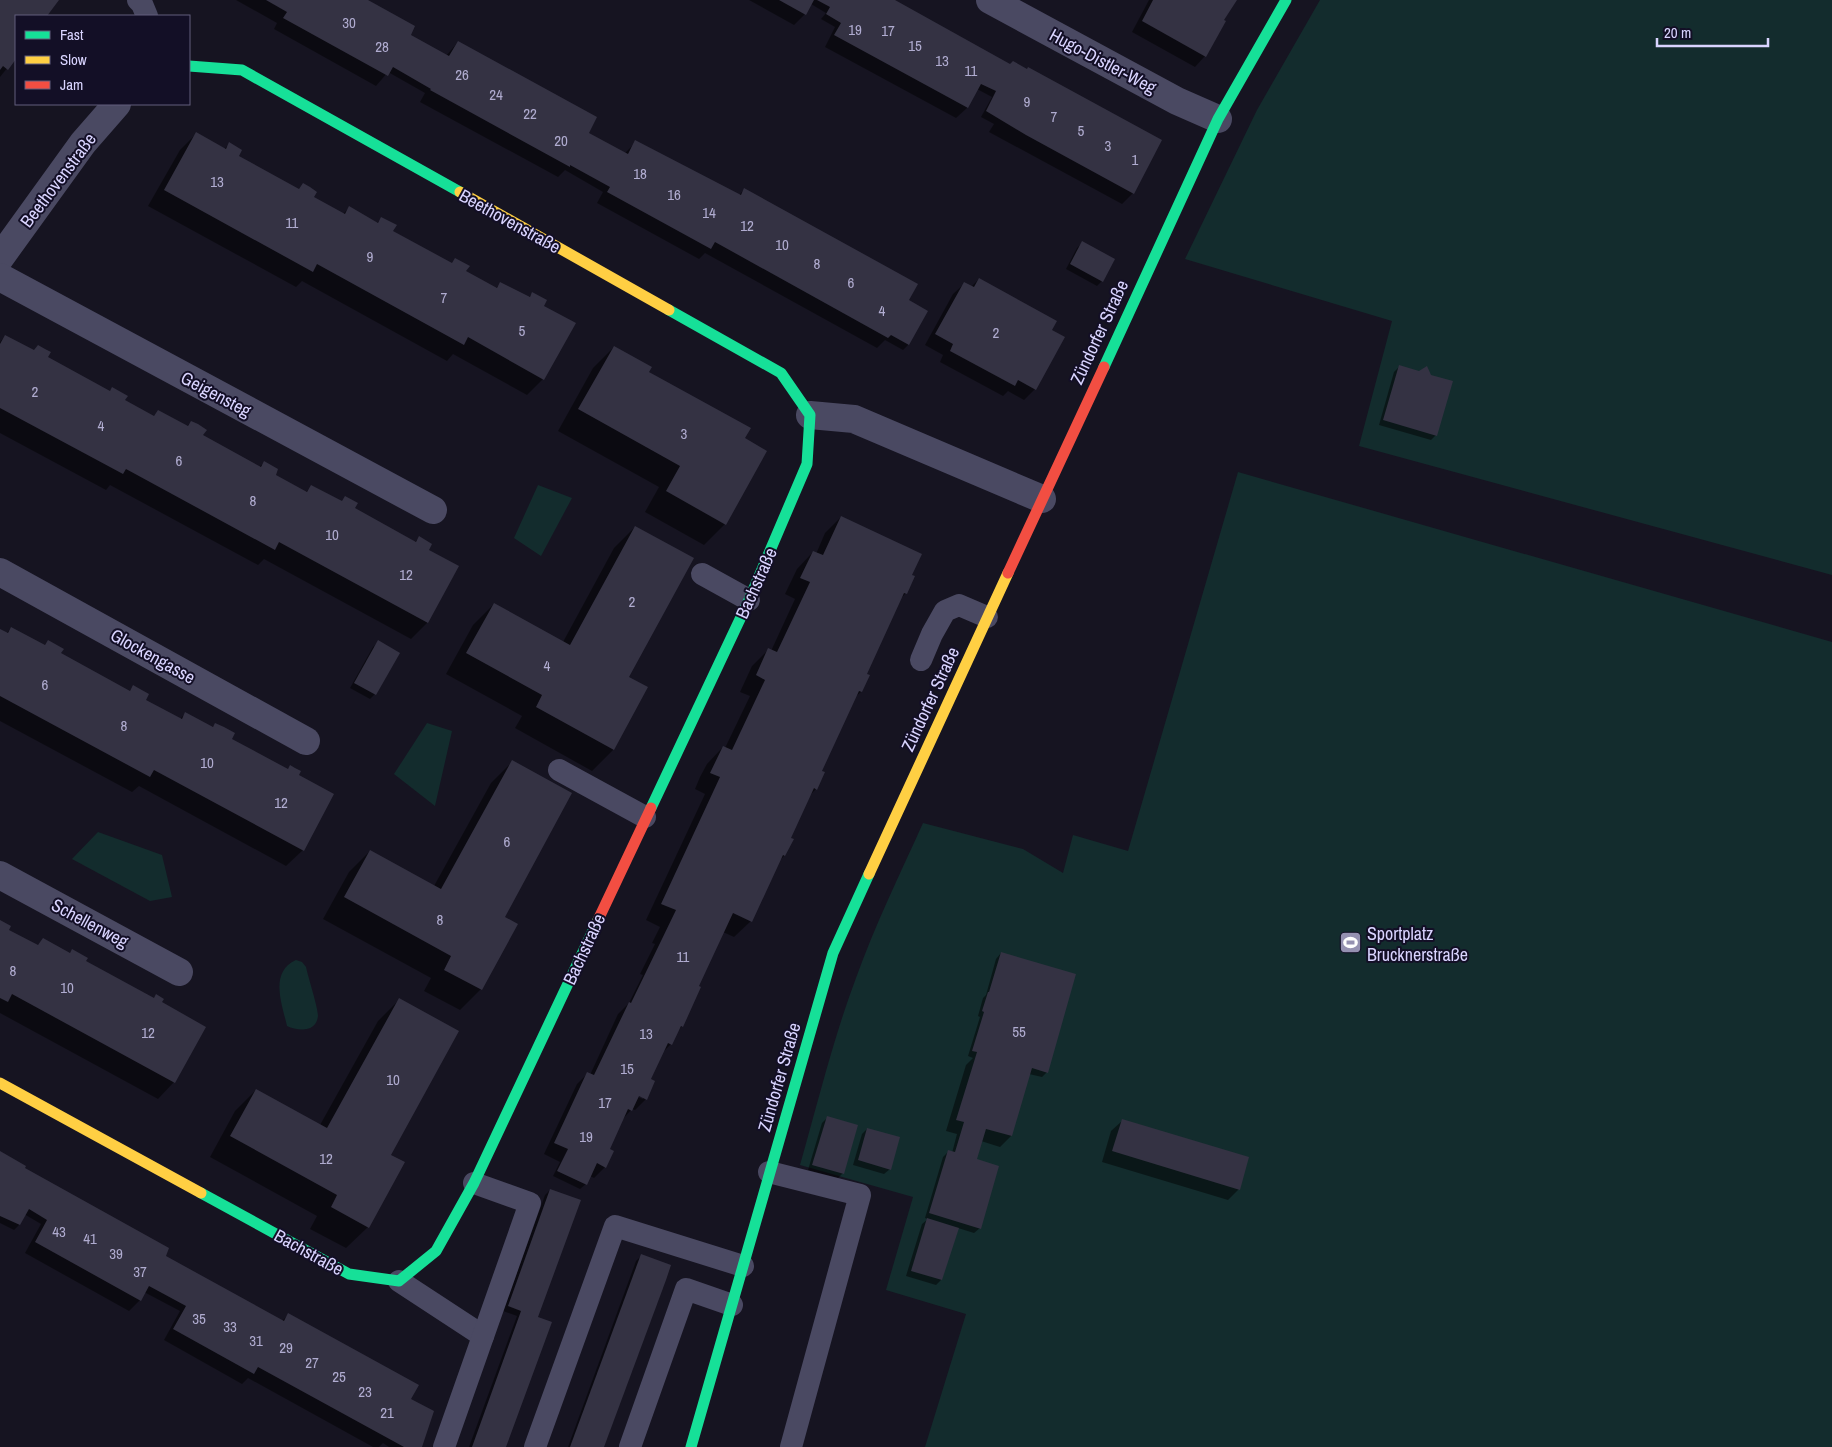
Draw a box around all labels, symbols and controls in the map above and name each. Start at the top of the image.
house number: 30 [342,12,356,33]
legend [15,15,190,105]
scale bar [1657,15,1768,47]
house number: 19 [848,19,862,40]
house number: 17 [881,20,895,41]
street label: Hugo-Distler-Weg [1045,22,1162,100]
text: 20 m [1664,22,1691,43]
text: Fast [60,24,84,45]
house number: 15 [908,35,922,56]
house number: 28 [375,36,389,57]
text: Slow [60,49,87,70]
house number: 13 [935,50,949,71]
house number: 11 [965,60,978,81]
house number: 26 [455,64,469,85]
text: Jam [60,74,83,95]
house number: 24 [489,84,503,105]
house number: 9 [1024,91,1031,112]
house number: 22 [523,103,537,124]
house number: 7 [1051,106,1058,127]
house number: 5 [1078,120,1085,141]
street label: Beethovenstraße [14,128,102,232]
house number: 20 [554,130,568,151]
house number: 3 [1105,135,1112,156]
house number: 1 [1132,149,1139,170]
house number: 18 [633,163,647,184]
house number: 13 [210,171,224,192]
street label: Beethovenstraße [455,183,565,259]
house number: 16 [667,184,681,205]
house number: 14 [702,202,716,223]
house number: 11 [286,212,299,233]
house number: 12 [740,215,754,236]
house number: 10 [775,234,789,255]
house number: 9 [367,246,374,267]
house number: 8 [814,253,821,274]
house number: 6 [848,272,855,293]
street label: Zündorfer Straße [1064,276,1134,388]
house number: 7 [441,287,448,308]
house number: 4 [879,300,886,321]
house number: 5 [519,320,526,341]
house number: 2 [993,322,1000,343]
street label: Geigensteg [176,365,256,423]
house number: 2 [32,381,39,402]
house number: 4 [98,415,105,436]
house number: 3 [681,423,688,444]
house number: 6 [176,450,183,471]
house number: 8 [250,490,257,511]
house number: 10 [325,524,339,545]
street label: Bachstraße [729,543,783,623]
house number: 12 [399,564,413,585]
house number: 2 [629,591,636,612]
street label: Glockengasse [106,622,200,690]
street label: Zündorfer Straße [895,643,965,755]
house number: 4 [544,655,551,676]
house number: 6 [42,674,49,695]
house number: 8 [121,715,128,736]
house number: 10 [200,752,214,773]
house number: 12 [274,792,288,813]
house number: 6 [504,831,511,852]
street label: Schellenweg [47,892,134,954]
house number: 8 [437,909,444,930]
street label: Bachstraße [557,910,611,988]
place label: Sportplatz Brucknerstraße [1367,921,1468,967]
sports icon: Sportplatz Brucknerstraße [1339,931,1363,955]
house number: 11 [677,946,690,967]
house number: 8 [10,960,17,981]
house number: 10 [60,977,74,998]
street label: Zündorfer Straße [751,1020,807,1134]
house number: 55 [1012,1021,1026,1042]
house number: 12 [141,1022,155,1043]
house number: 13 [639,1023,653,1044]
house number: 15 [620,1058,634,1079]
house number: 10 [386,1069,400,1090]
house number: 17 [598,1092,612,1113]
house number: 19 [579,1126,593,1147]
house number: 12 [319,1148,333,1169]
house number: 43 [52,1221,66,1242]
street label: Bachstraße [270,1223,348,1281]
house number: 41 [83,1228,97,1249]
house number: 39 [109,1243,123,1264]
house number: 37 [133,1261,147,1282]
house number: 35 [192,1308,206,1329]
house number: 33 [223,1316,237,1337]
house number: 31 [249,1330,263,1351]
house number: 29 [279,1337,293,1358]
house number: 27 [305,1352,319,1373]
house number: 25 [332,1366,346,1387]
house number: 23 [358,1381,372,1402]
house number: 21 [380,1402,394,1423]

